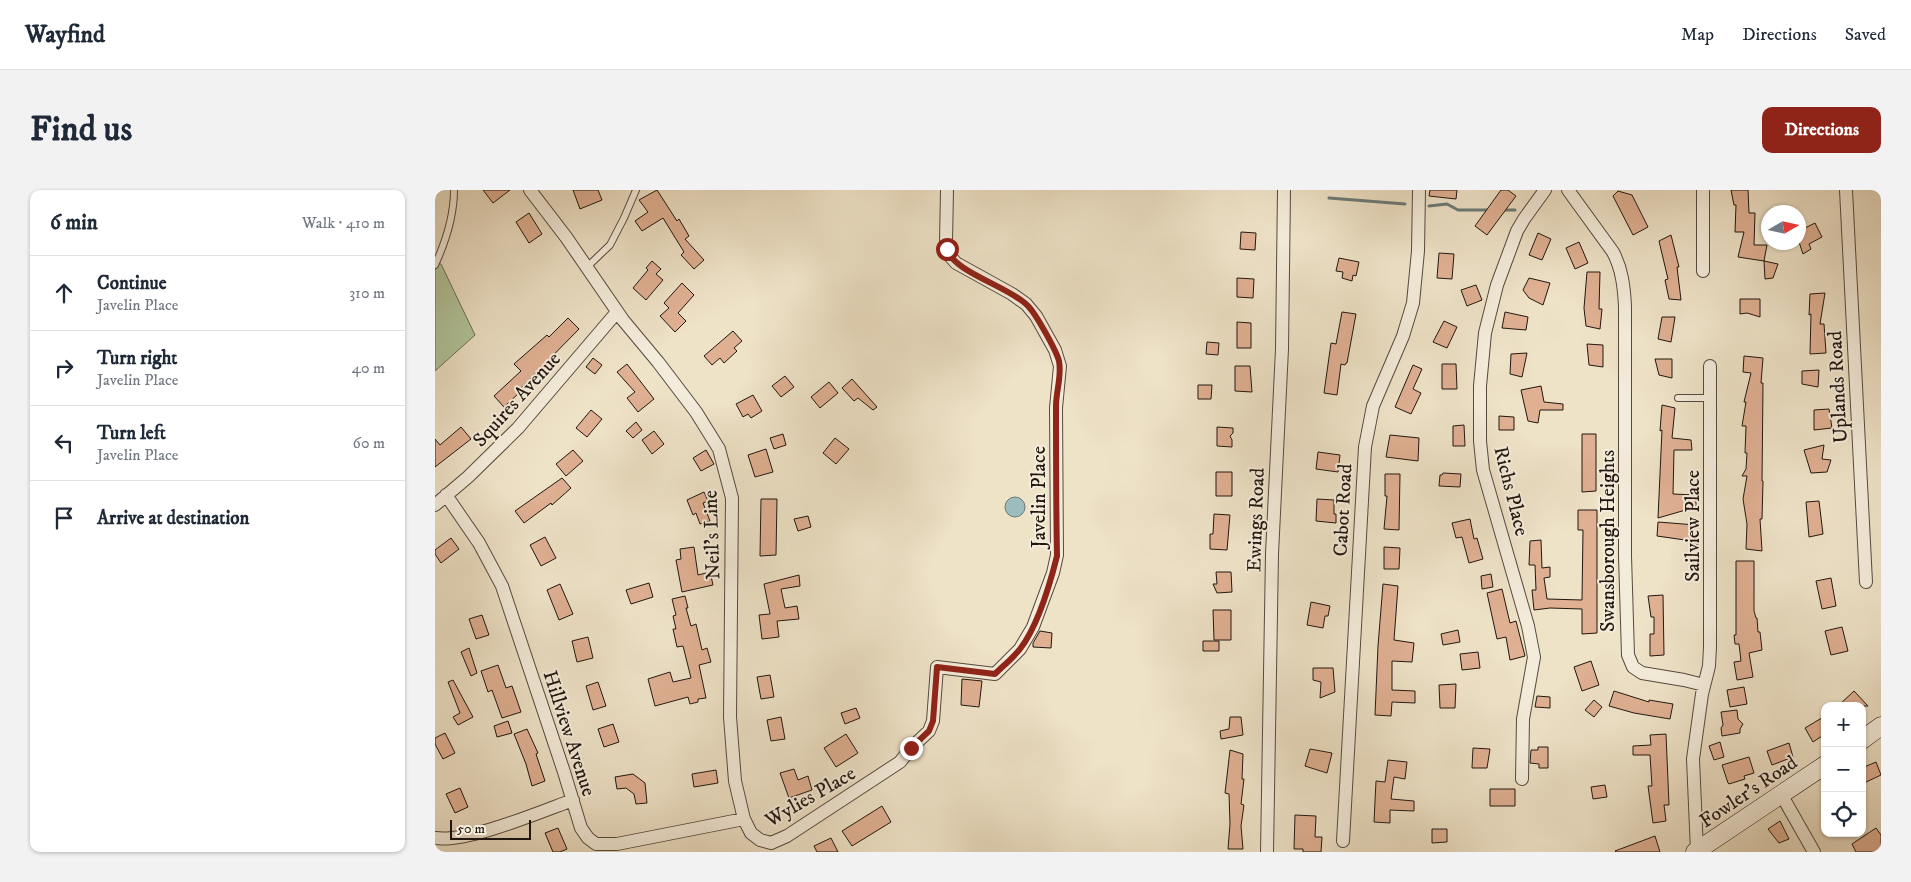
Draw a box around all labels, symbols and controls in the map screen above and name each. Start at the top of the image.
text: Wayfind [25,20,105,50]
text: Map [1681,24,1714,46]
text: Directions [1742,24,1817,46]
text: Saved [1845,24,1886,46]
button: Directions [1762,107,1881,153]
text: Find us [30,108,132,152]
north arrow [1761,205,1806,250]
text: 6 min [50,210,98,236]
text: Walk · 410 m [302,213,385,233]
route start [936,238,959,261]
text: Continue [97,272,167,295]
icon: ahead [50,279,78,307]
text: 310 m [349,283,385,303]
text: Javelin Place [97,295,178,315]
street label: Uplands Road [1823,330,1854,444]
text: Turn right [97,347,177,370]
street label: Squires Avenue [468,347,566,453]
icon: right [50,354,78,382]
text: 40 m [352,358,385,378]
text: Javelin Place [97,370,178,390]
text: Turn left [97,422,166,445]
icon: left [50,429,78,457]
text: 60 m [353,433,385,453]
street label: Richs Place [1487,444,1534,539]
text: Javelin Place [97,445,178,465]
street label: Javelin Place [1027,446,1052,550]
street label: Swansborough Heights [1596,450,1621,632]
street label: Cabot Road [1329,463,1358,557]
street label: Ewings Road [1242,467,1271,573]
street label: Sailview Place [1681,470,1706,582]
street label: Neil's Line [698,490,727,580]
icon: arrive [50,504,78,532]
text: Arrive at destination [97,507,249,530]
street label: Hillview Avenue [536,667,601,800]
map controls [1821,702,1866,837]
button: + [1821,702,1866,747]
route end [900,737,923,760]
button: − [1821,747,1866,792]
street label: Fowler's Road [1695,750,1803,834]
street label: Wylies Place [760,761,860,834]
button: locate [1821,792,1866,837]
scale bar [450,817,531,840]
text: 50 m [457,820,485,838]

